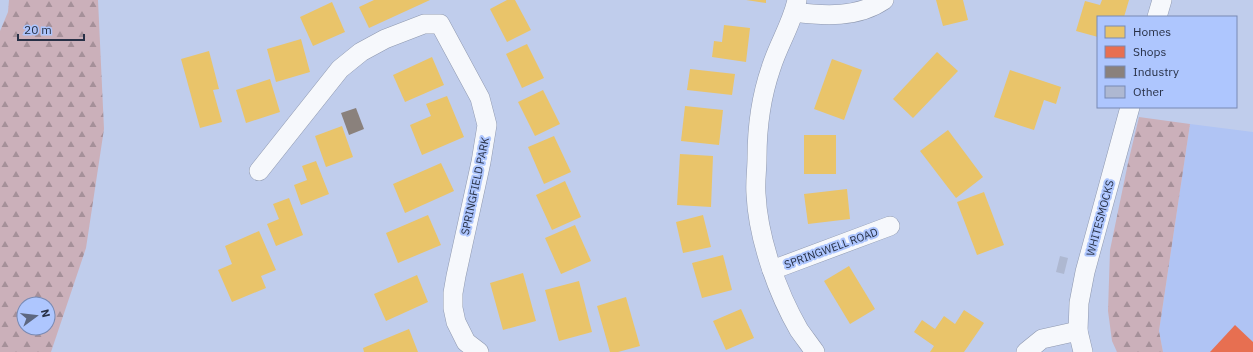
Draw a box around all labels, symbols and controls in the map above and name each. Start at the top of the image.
scale bar [18,16,84,42]
legend [1097,16,1237,108]
text: 20 m [24,22,52,37]
text: Homes [1133,24,1171,39]
text: Shops [1133,44,1166,59]
text: Industry [1133,64,1179,79]
text: Other [1133,84,1164,99]
street label: SPRINGFIELD PARK [458,136,492,236]
street label: WHITESMOCKS [1083,179,1117,257]
street label: SPRINGWELL ROAD [782,225,880,271]
north arrow [16,296,56,336]
text: N [38,308,53,319]

